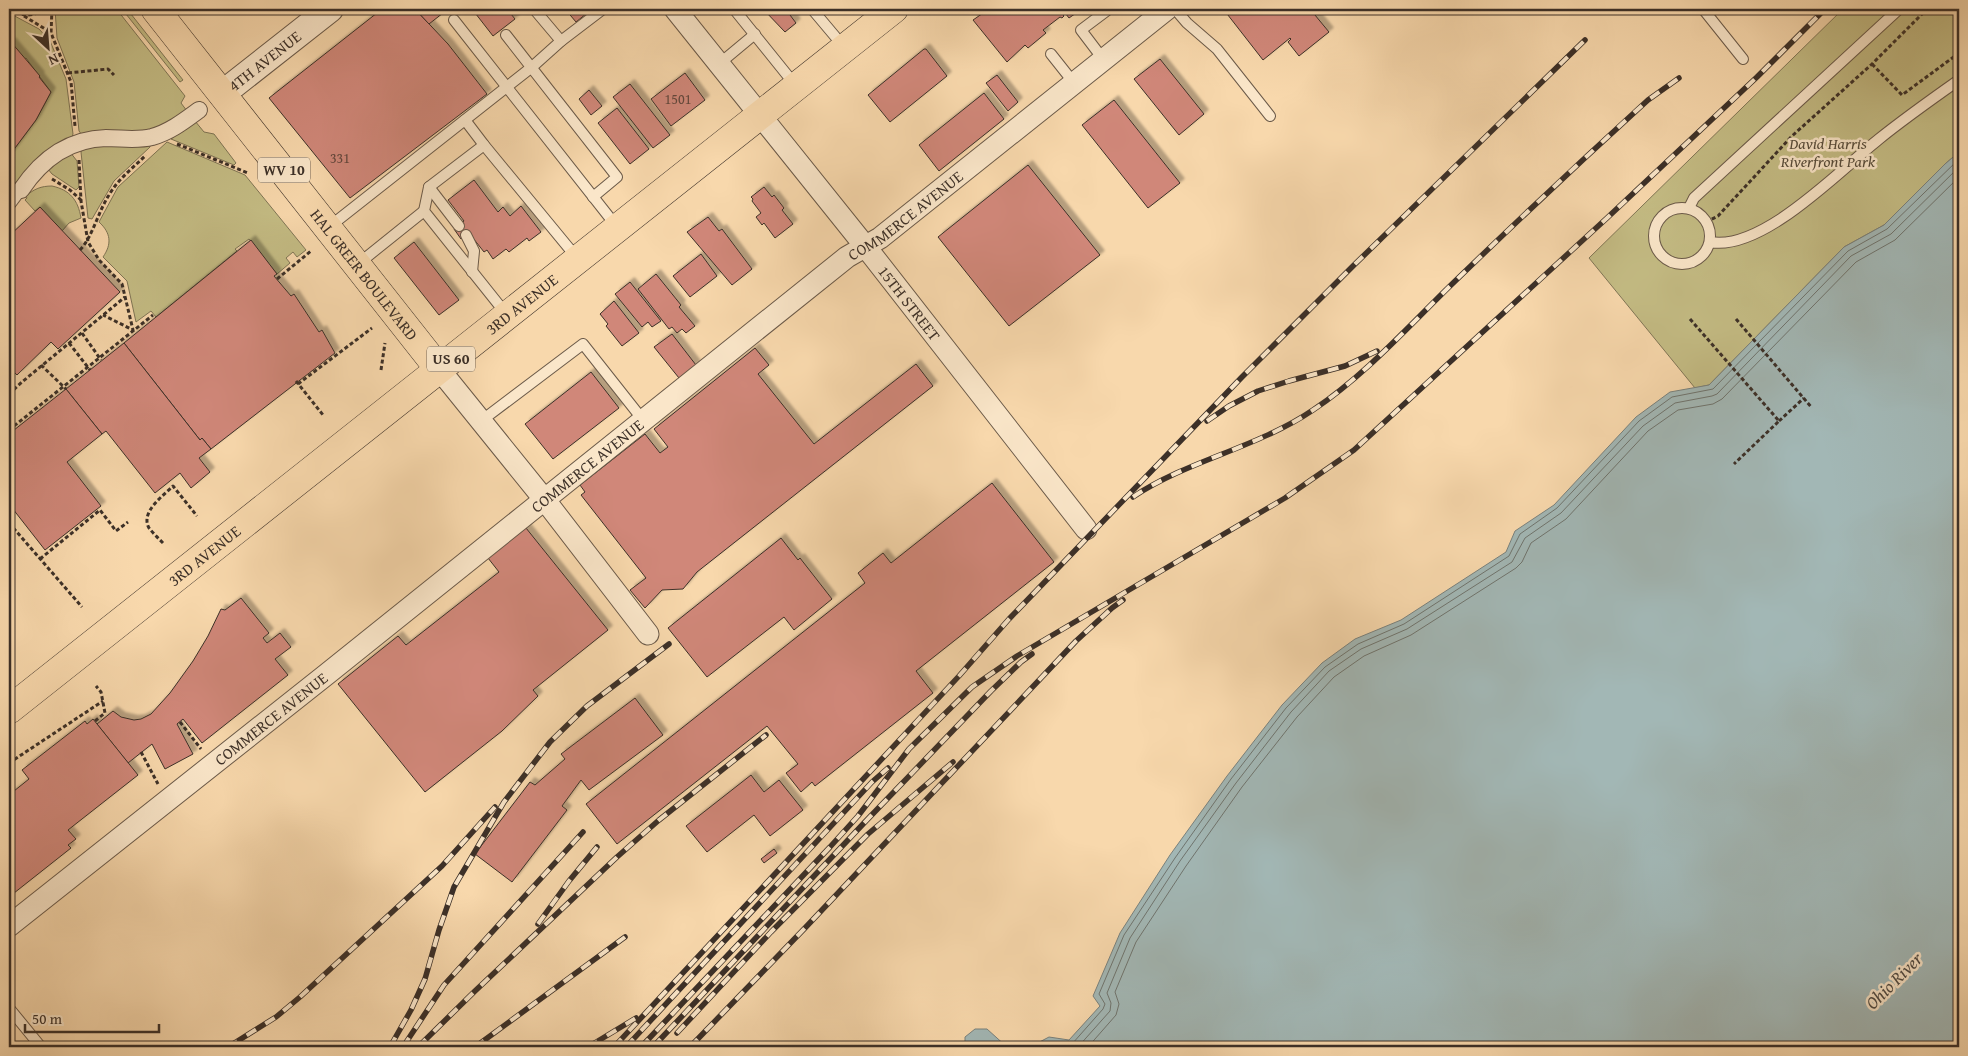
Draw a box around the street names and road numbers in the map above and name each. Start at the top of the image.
street label: 4TH AVENUE [223,24,306,97]
road number: WV 10 [258,158,310,182]
street label: COMMERCE AVENUE [843,164,968,266]
street label: HAL GREER BOULEVARD [305,203,424,346]
street label: 15TH STREET [872,260,947,346]
street label: 3RD AVENUE [480,268,563,340]
road number: US 60 [427,346,475,372]
street label: COMMERCE AVENUE [525,413,648,518]
street label: 3RD AVENUE [163,519,245,592]
street label: COMMERCE AVENUE [209,666,332,771]

